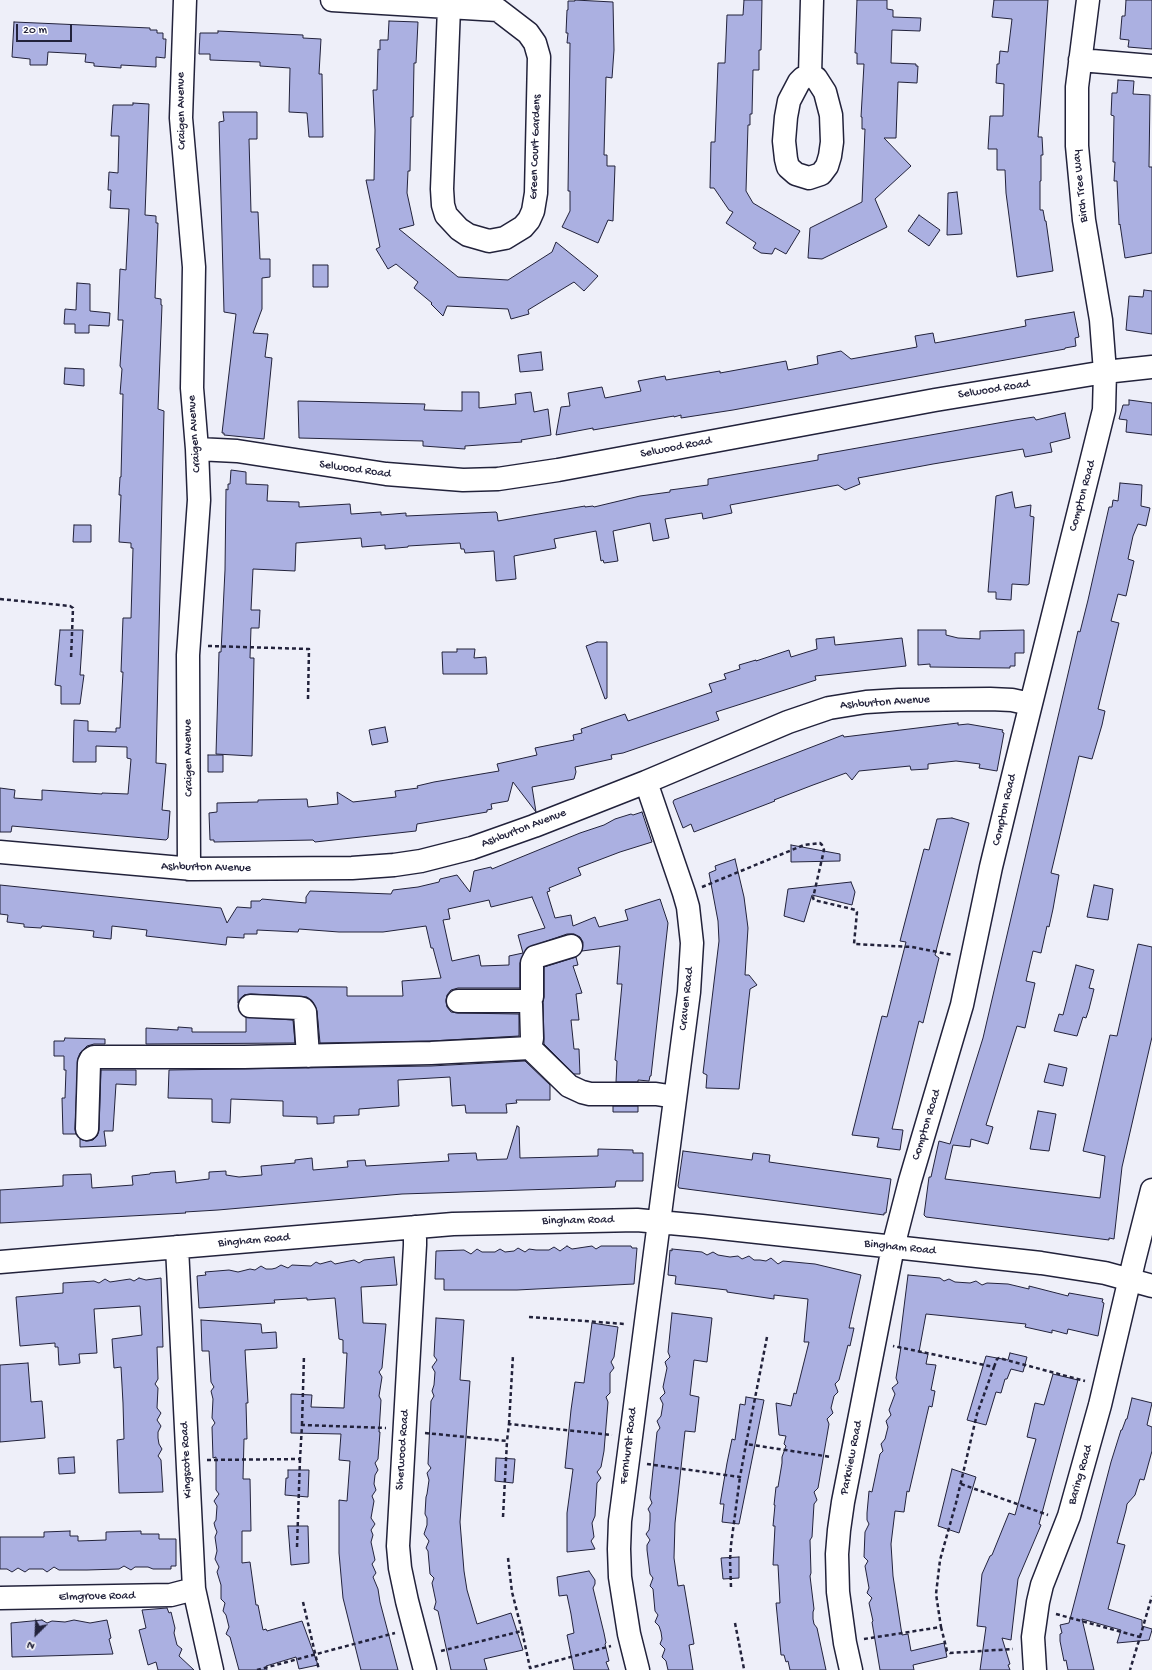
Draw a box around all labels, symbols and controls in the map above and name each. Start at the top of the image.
scale bar [18,16,74,42]
text: 20 m [23,24,47,38]
street label: Craigen Avenue [174,72,190,150]
street label: Green Court Gardens [527,94,545,200]
street label: Birch Tree Way [1070,149,1092,223]
street label: Selwood Road [957,377,1031,403]
street label: Craigen Avenue [185,395,205,473]
street label: Selwood Road [639,434,713,462]
street label: Selwood Road [318,458,392,482]
street label: Compton Road [1067,459,1099,533]
street label: Ashburton Avenue [840,693,930,713]
street label: Craigen Avenue [181,719,197,797]
street label: Compton Road [990,773,1020,847]
street label: Ashburton Avenue [479,806,569,852]
street label: Ashburton Avenue [161,860,251,876]
street label: Craven Road [677,967,697,1031]
street label: Compton Road [909,1088,945,1162]
street label: Bingham Road [542,1213,614,1229]
street label: Bingham Road [218,1231,290,1251]
street label: Bingham Road [863,1237,937,1259]
street label: Fernhurst Road [617,1407,641,1485]
street label: Sherwood Road [393,1409,413,1491]
street label: Parkview Road [838,1420,866,1496]
street label: Kingscote Road [178,1421,196,1499]
street label: Baring Road [1066,1444,1096,1506]
street label: Elmgrove Road [59,1589,135,1605]
north arrow [16,1614,56,1654]
text: N [25,1638,37,1652]

